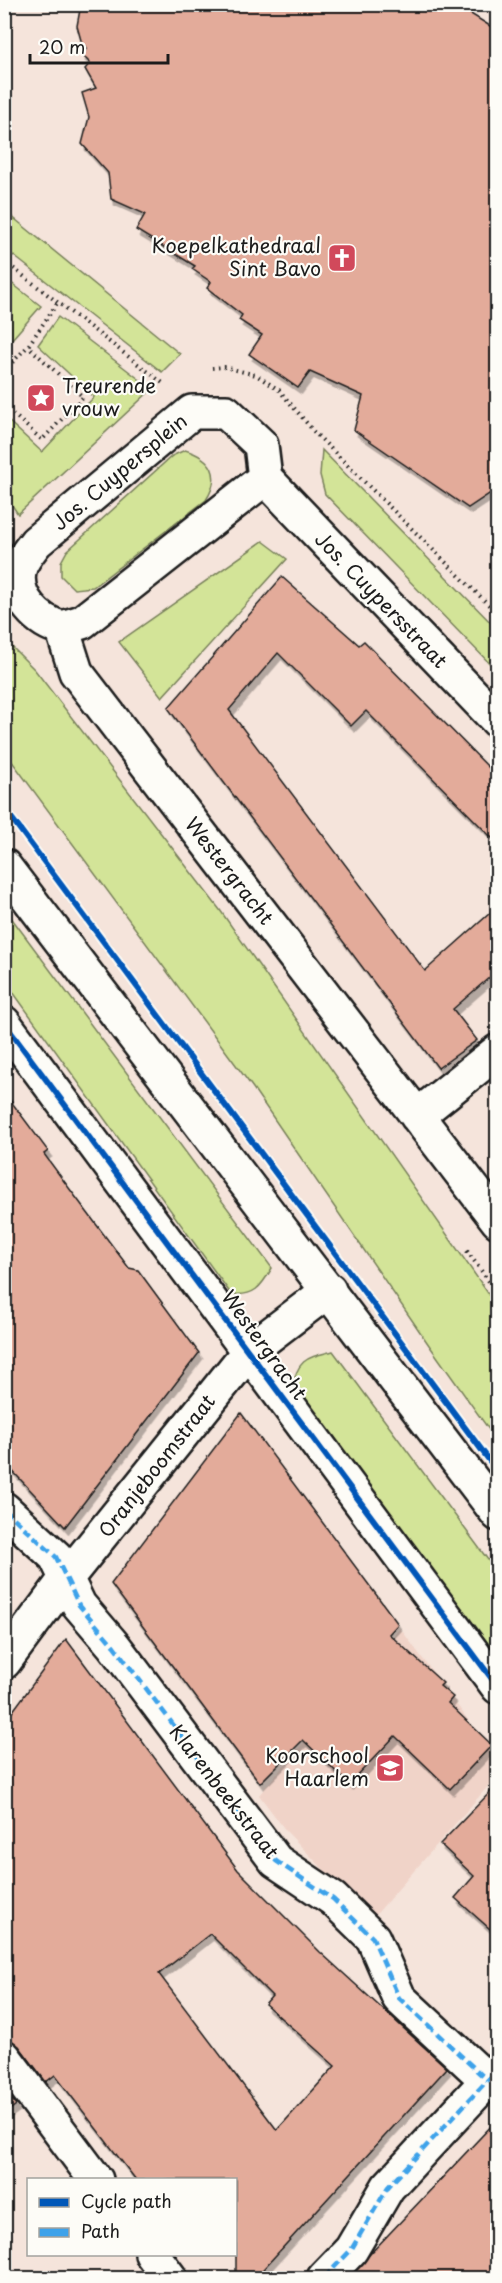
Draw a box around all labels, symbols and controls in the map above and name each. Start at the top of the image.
scale bar [30,27,168,65]
text: 20 m [39,33,85,60]
place label: Koepelkathedraal Sint Bavo [152,230,321,283]
church icon: Koepelkathedraal Sint Bavo [326,242,358,274]
place label: Treurende vrouw [62,370,156,423]
place icon: Treurende vrouw [25,382,57,414]
street label: Jos. Cuypersplein [45,406,193,537]
street label: Jos. Cuypersstraat [308,524,455,674]
street label: Westergracht [178,810,281,931]
street label: Westergracht [215,1283,315,1406]
street label: Oranjeboomstraat [90,1387,222,1544]
street label: Klarenbeekstraat [163,1718,287,1865]
place label: Koorschool Haarlem [265,1740,369,1793]
school or university icon: Koorschool Haarlem [374,1752,406,1784]
legend [27,2178,237,2256]
text: Cycle path [81,2187,172,2214]
text: Path [81,2217,120,2244]

